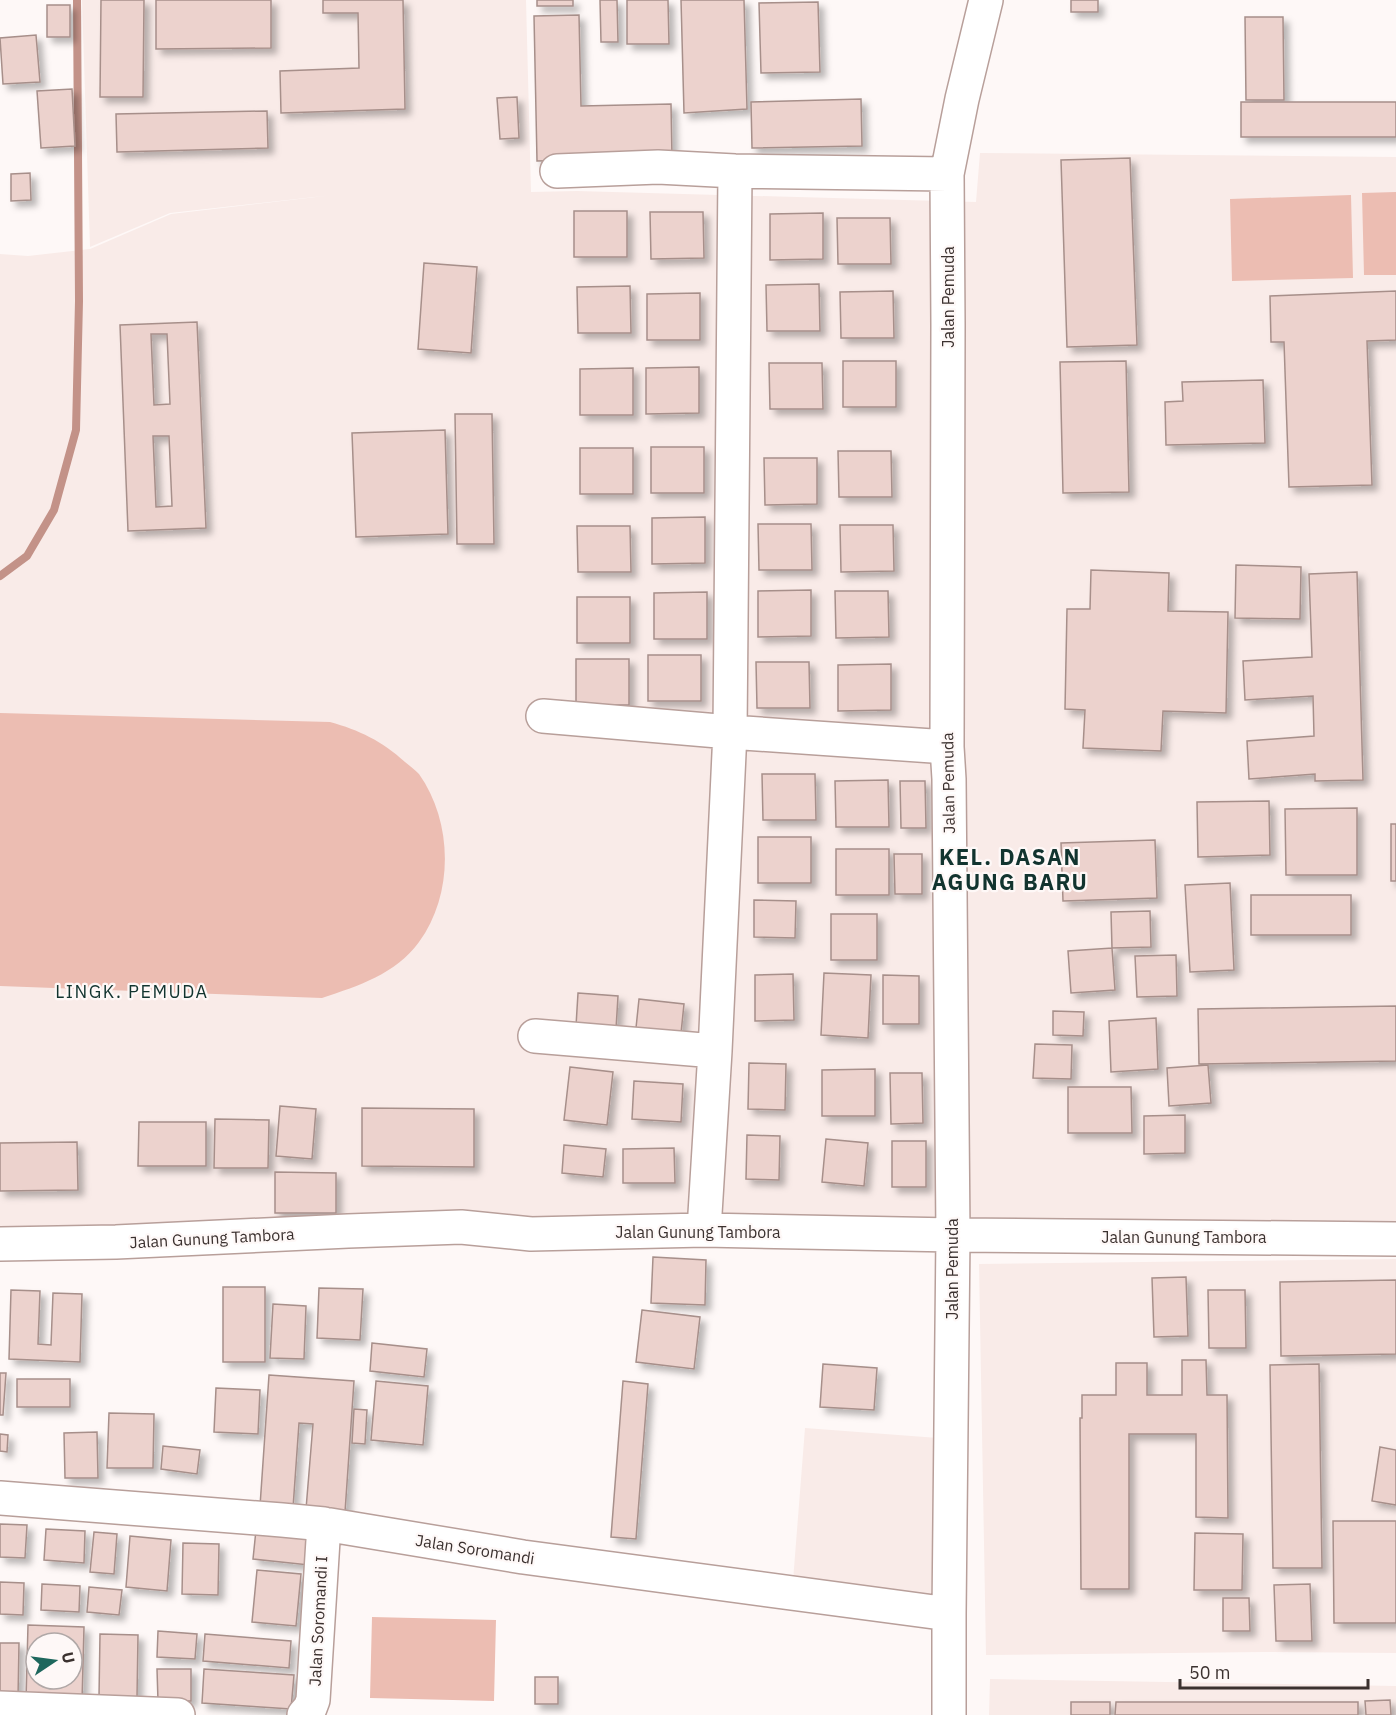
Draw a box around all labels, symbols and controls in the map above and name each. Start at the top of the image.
street label: Jalan Pemuda [938,246,958,348]
street label: Jalan Pemuda [937,732,959,834]
district label: KEL. DASAN AGUNG BARU [932,842,1088,896]
district label: LINGK. PEMUDA [55,980,209,1003]
street label: Jalan Pemuda [942,1218,962,1320]
street label: Jalan Gunung Tambora [615,1222,781,1242]
street label: Jalan Gunung Tambora [129,1224,296,1252]
street label: Jalan Gunung Tambora [1101,1227,1267,1247]
street label: Jalan Soromandi [414,1530,536,1568]
street label: Jalan Soromandi I [305,1555,331,1687]
north arrow [24,1631,84,1691]
text: U [58,1650,80,1665]
scale bar [1180,1652,1368,1690]
text: 50 m [1189,1661,1231,1684]

